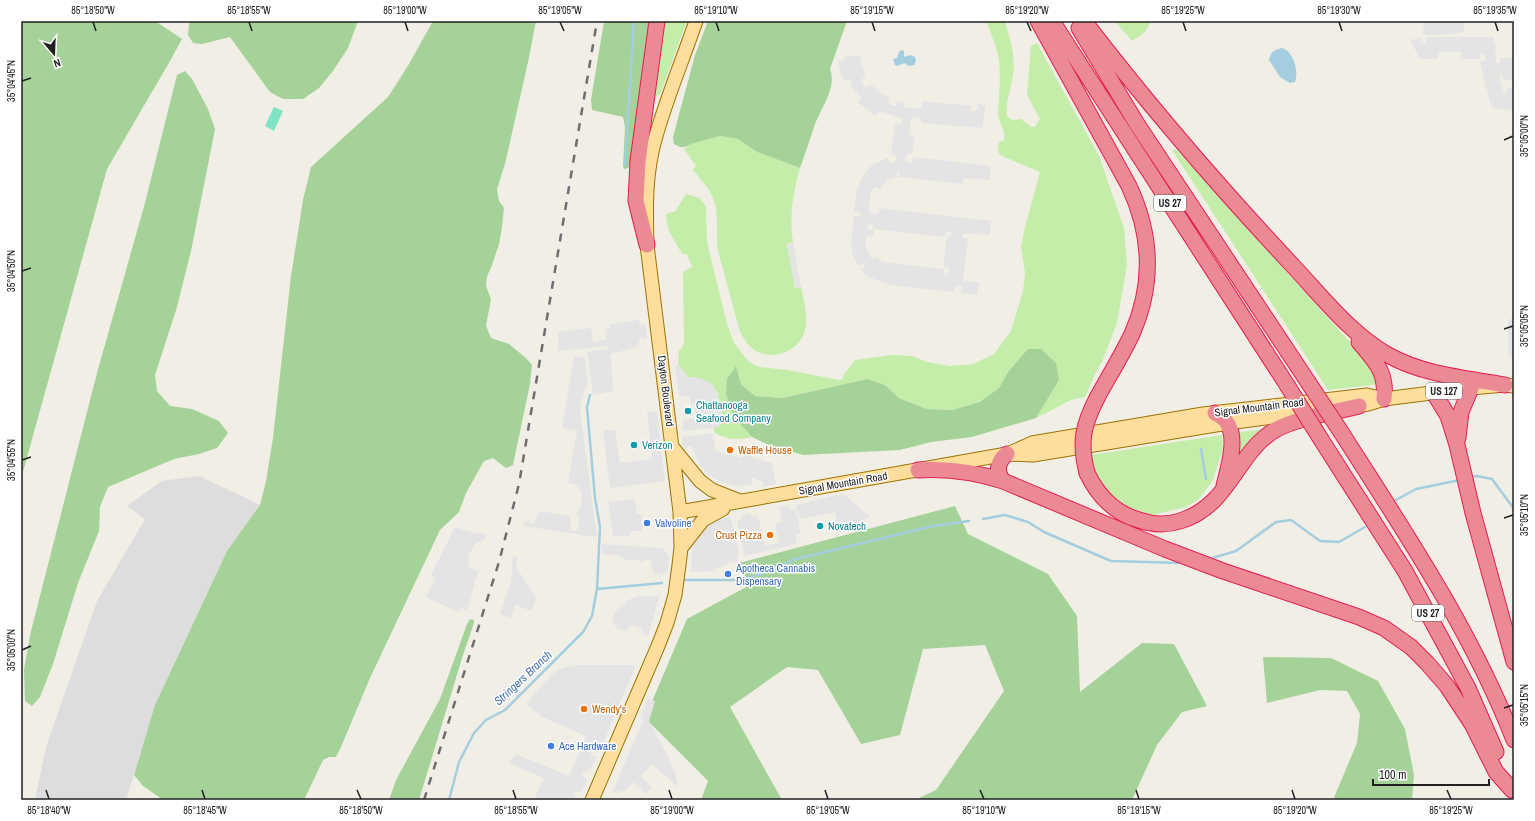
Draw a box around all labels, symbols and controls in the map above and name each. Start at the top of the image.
text: 85°18'50"W [71,4,115,17]
text: 85°18'55"W [227,4,271,17]
text: 85°19'00"W [383,4,427,17]
text: 85°19'05"W [538,4,582,17]
text: 85°19'10"W [694,4,738,17]
text: 85°19'15"W [850,4,894,17]
text: 85°19'20"W [1005,4,1049,17]
text: 85°19'25"W [1161,4,1205,17]
text: 85°19'30"W [1317,4,1361,17]
text: 85°19'35"W [1473,4,1517,17]
north arrow [34,34,74,74]
text: N [52,56,63,71]
text: 35°04'45"N [5,60,18,102]
text: 35°05'00"N [1518,115,1531,157]
road number: US 27 [1154,195,1186,211]
text: 35°04'50"N [5,250,18,292]
text: 35°05'05"N [1518,305,1531,347]
street label: Dayton Boulevard [655,355,677,427]
road number: US 127 [1426,383,1462,399]
street label: Signal Mountain Road [1214,395,1304,419]
place label: Chattanooga Seafood Company [696,398,771,425]
marker: Chattanooga Seafood Company [683,406,693,416]
place label: Verizon [642,438,673,452]
text: 35°04'55"N [5,439,18,481]
marker: Verizon [629,440,639,450]
place label: Waffle House [738,443,792,457]
marker: Waffle House [725,445,735,455]
street label: Signal Mountain Road [798,468,888,498]
text: 35°05'10"N [1518,494,1531,536]
place label: Valvoline [655,516,691,530]
marker: Valvoline [642,518,652,528]
place label: Novatech [828,519,866,533]
marker: Novatech [815,521,825,531]
place label: Crust Pizza [715,528,762,542]
marker: Crust Pizza [765,530,775,540]
place label: Apotheca Cannabis Dispensary [735,561,816,588]
marker: Apotheca Cannabis Dispensary [723,569,733,579]
road number: US 27 [1412,605,1444,621]
text: 35°05'00"N [5,629,18,671]
water label: Stringers Branch [491,647,555,709]
text: 35°05'15"N [1518,684,1531,726]
place label: Wendy's [592,702,627,716]
marker: Wendy's [579,704,589,714]
place label: Ace Hardware [558,739,616,753]
marker: Ace Hardware [546,741,556,751]
scale bar [1373,761,1489,787]
text: 100 m [1379,767,1406,783]
text: 85°18'40"W [27,804,71,817]
text: 85°18'45"W [183,804,227,817]
text: 85°18'50"W [339,804,383,817]
text: 85°18'55"W [494,804,538,817]
text: 85°19'00"W [650,804,694,817]
text: 85°19'05"W [806,804,850,817]
text: 85°19'10"W [962,804,1006,817]
text: 85°19'15"W [1117,804,1161,817]
text: 85°19'20"W [1273,804,1317,817]
text: 85°19'25"W [1429,804,1473,817]

